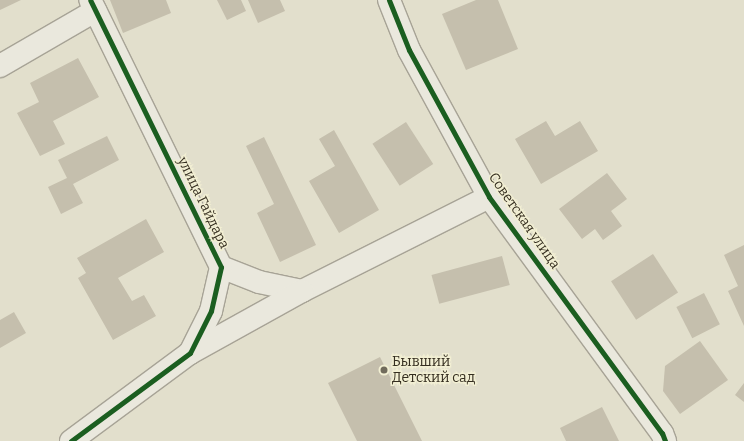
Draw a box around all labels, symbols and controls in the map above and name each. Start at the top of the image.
street label: улица Гайдара [174,154,232,252]
street label: Советская улица [485,170,563,272]
place label: Бывший Детский сад [392,354,475,386]
marker: Бывший Детский сад [379,365,389,375]

